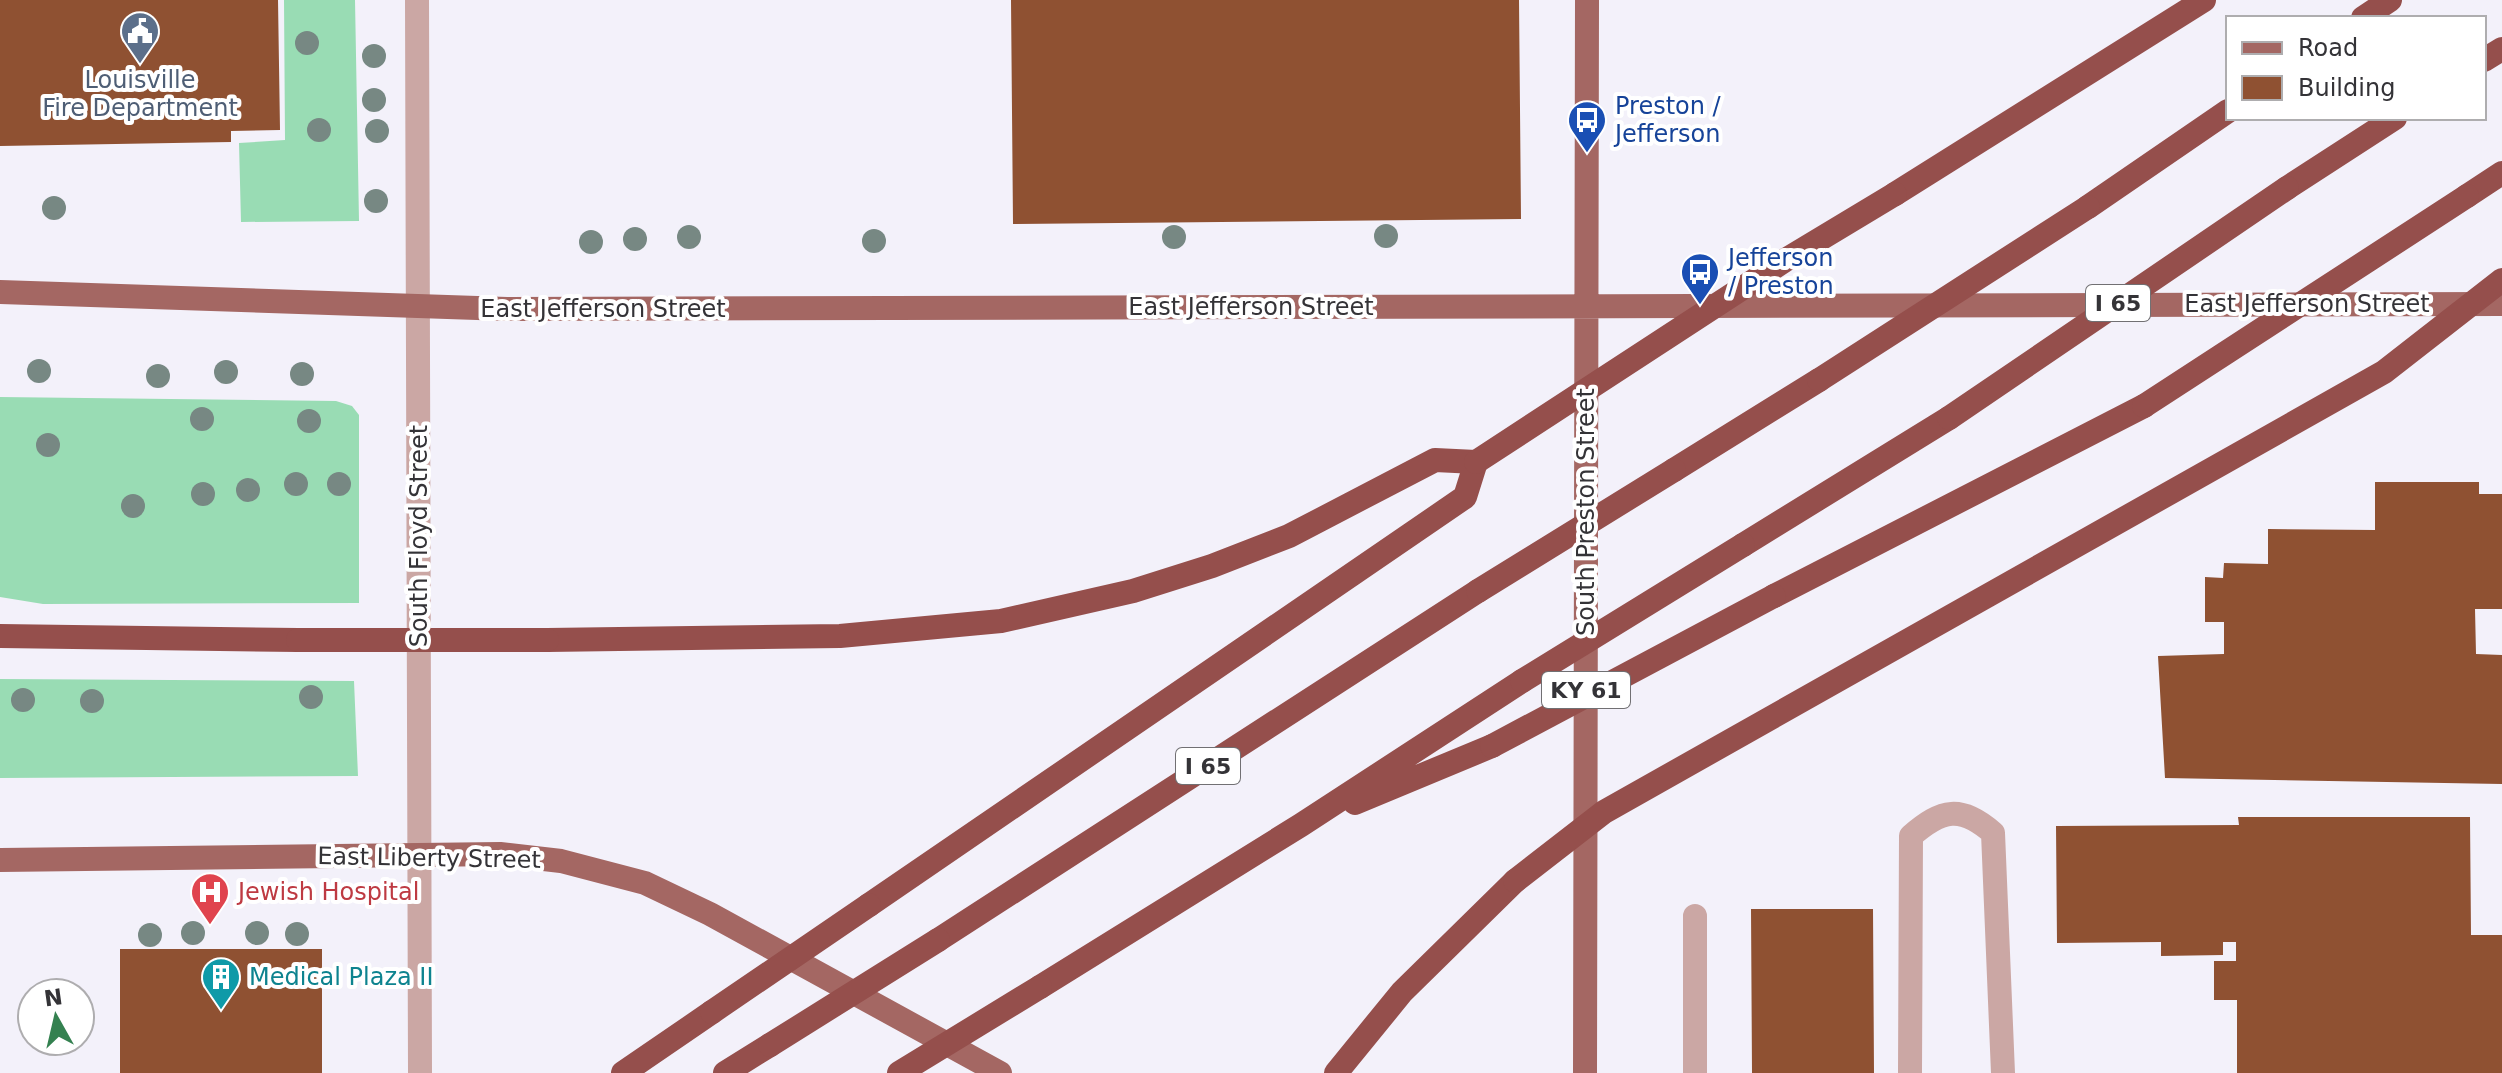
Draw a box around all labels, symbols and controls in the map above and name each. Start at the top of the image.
public building icon: Louisville Fire Department [119,10,161,65]
legend [2226,16,2486,120]
text: Road [2298,34,2358,62]
place label: Louisville Fire Department [42,66,238,122]
text: Building [2298,74,2395,102]
place label: Preston / Jefferson [1613,92,1722,148]
bus stop icon: Preston / Jefferson [1566,99,1608,154]
place label: Jefferson / Preston [1726,244,1834,300]
bus stop icon: Jefferson / Preston [1679,251,1721,306]
road number: I 65 [2086,285,2150,321]
street label: East Jefferson Street [2184,290,2430,318]
street label: East Jefferson Street [1128,293,1374,321]
street label: East Jefferson Street [480,295,726,323]
street label: South Preston Street [1572,388,1600,636]
street label: South Floyd Street [405,425,433,647]
road number: KY 61 [1542,672,1630,708]
road number: I 65 [1176,748,1240,784]
street label: East Liberty Street [317,842,541,874]
hospital icon: Jewish Hospital [189,871,231,926]
place label: Jewish Hospital [236,878,419,906]
building icon: Medical Plaza II [200,956,242,1011]
place label: Medical Plaza II [249,963,434,991]
north arrow [16,977,96,1057]
text: N [42,984,64,1011]

